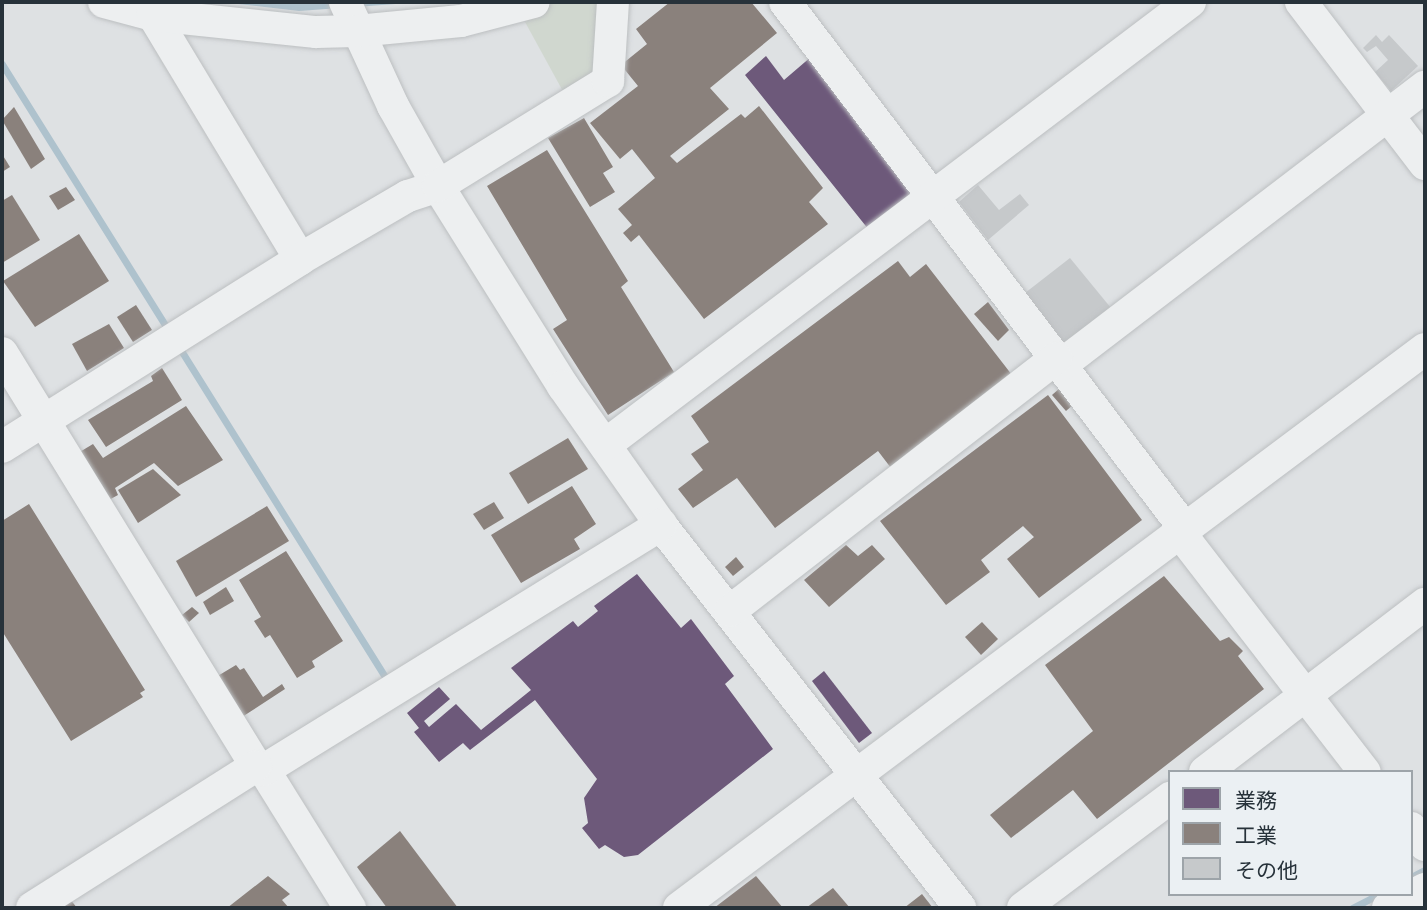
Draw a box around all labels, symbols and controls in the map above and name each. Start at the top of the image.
legend [1168,770,1413,896]
text: 業務 [1235,788,1277,813]
text: 工業 [1235,823,1277,848]
text: その他 [1235,858,1298,883]

